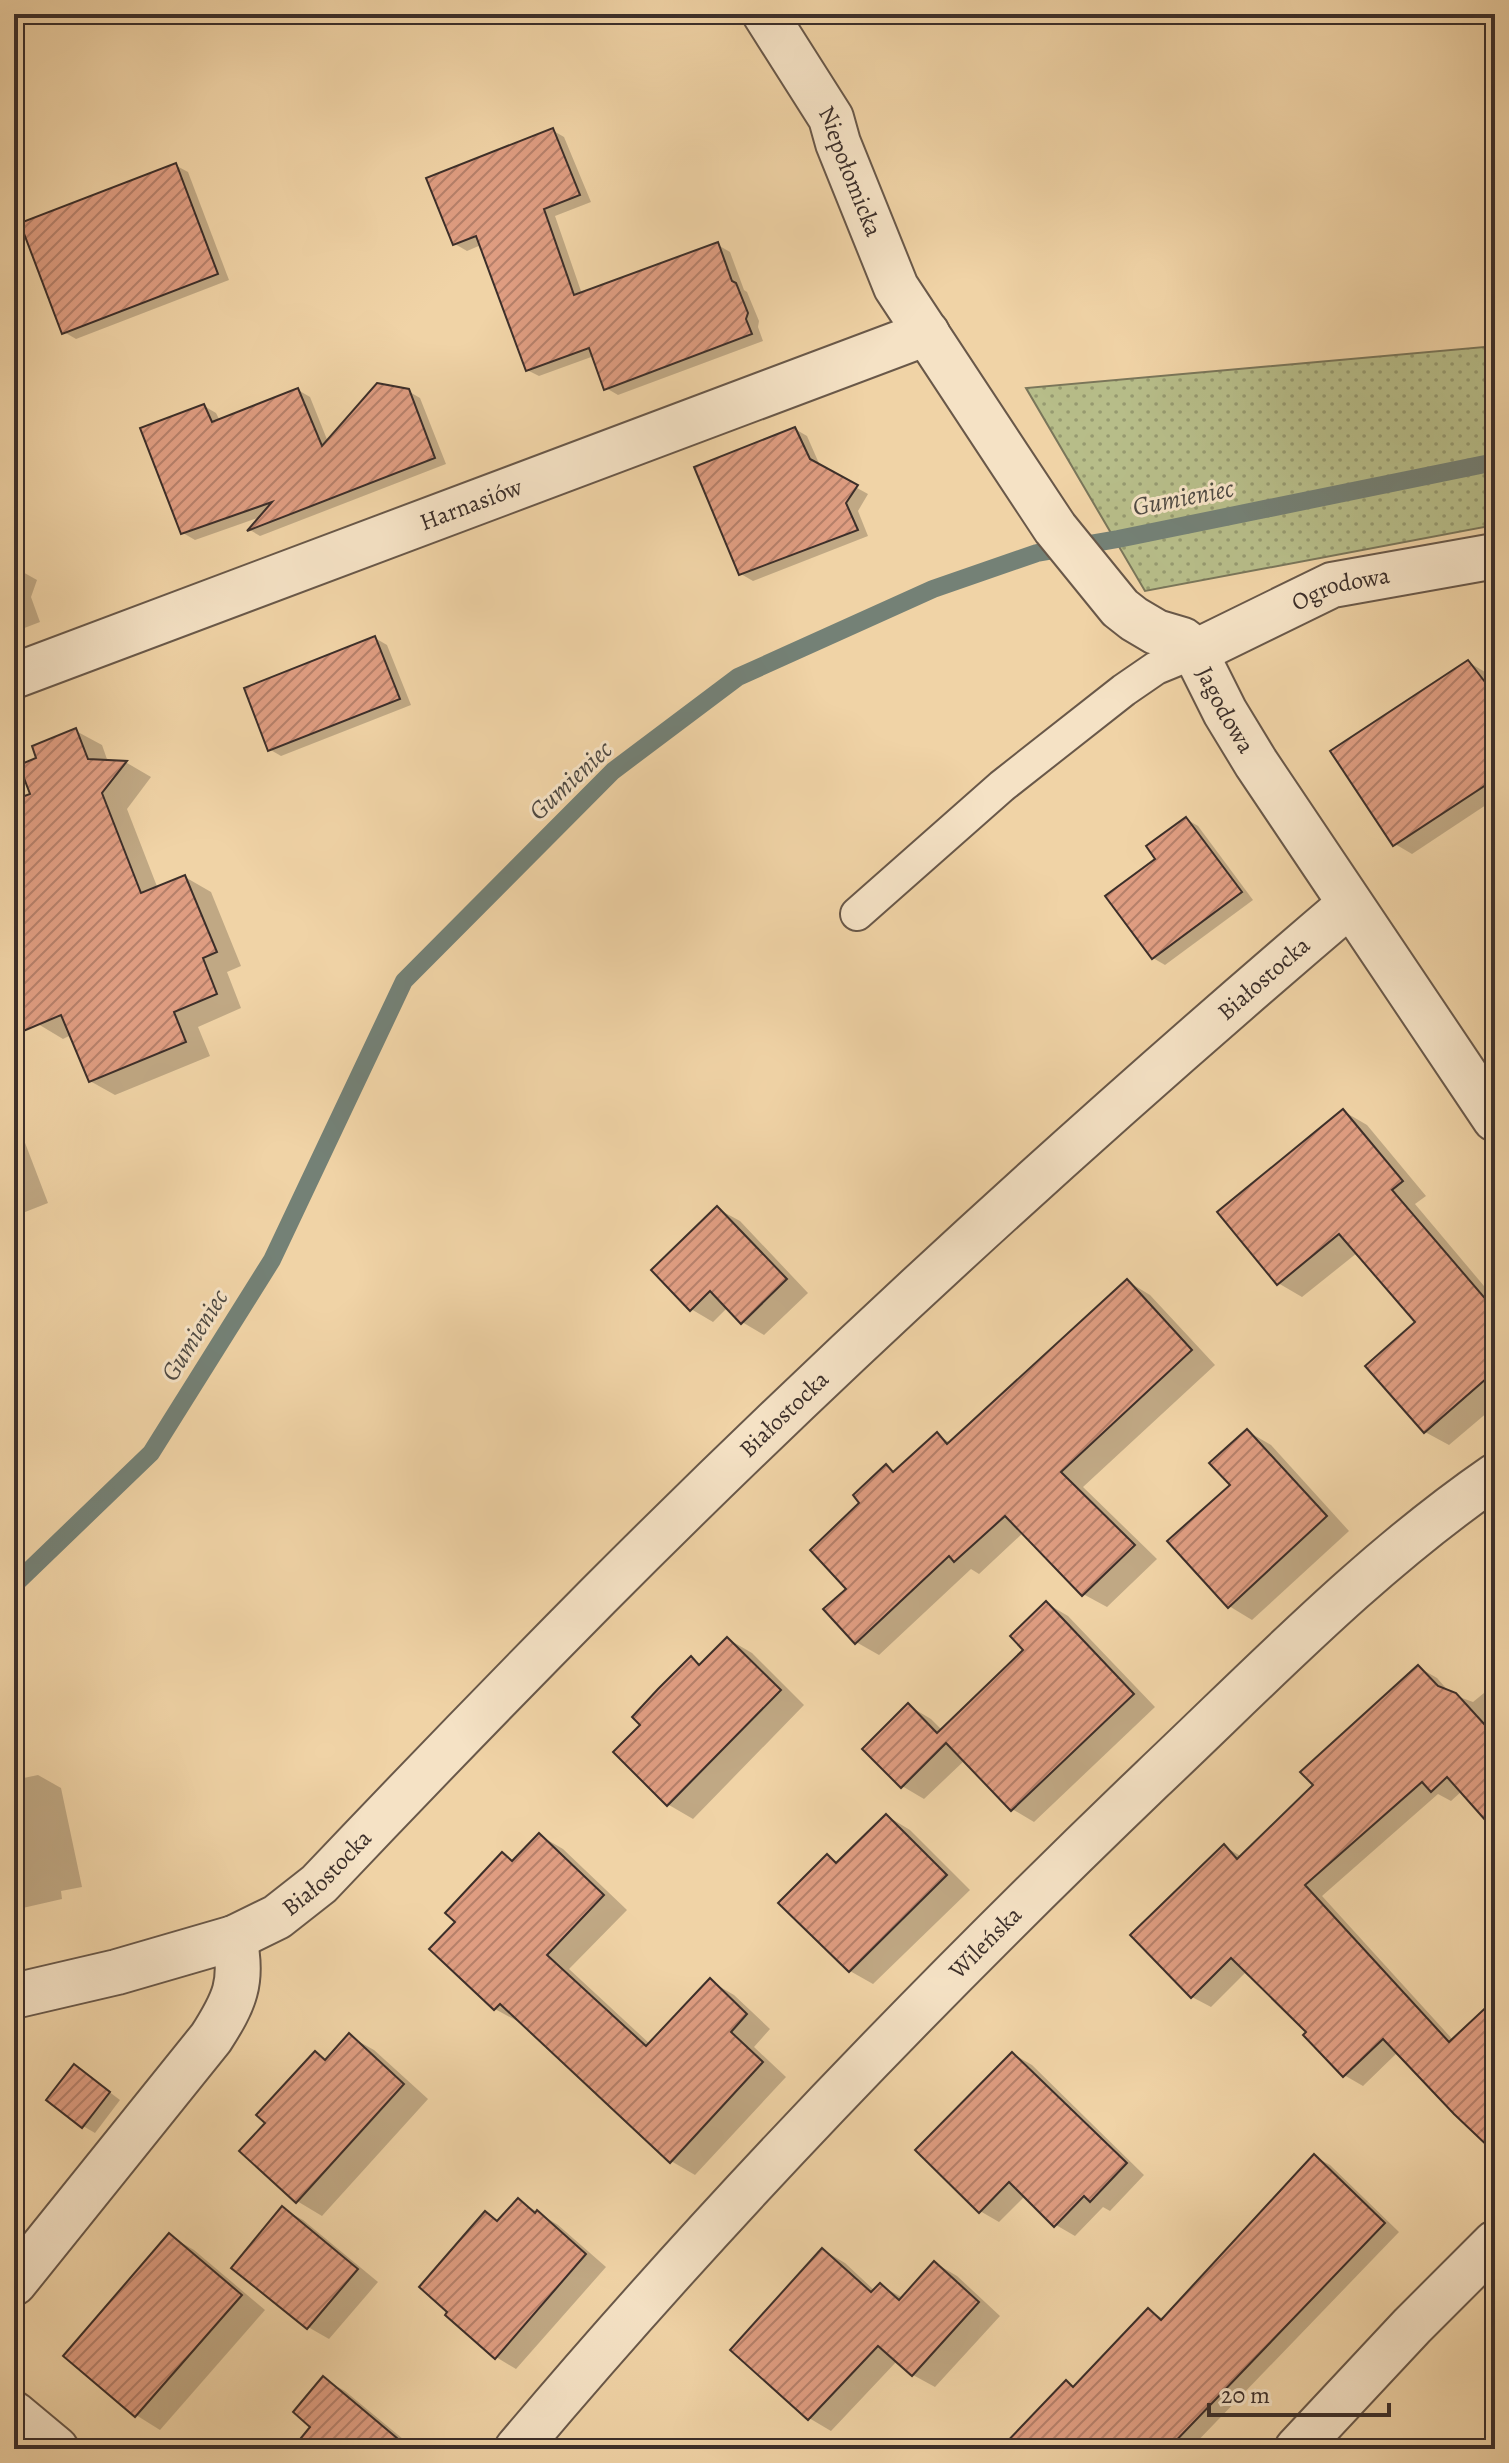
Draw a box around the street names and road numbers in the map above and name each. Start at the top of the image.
street label: Niepołomicka [811,99,890,242]
street label: Harnasiów [415,471,527,538]
street label: Ogrodowa [1286,559,1393,618]
street label: Jagodowa [1189,661,1263,760]
street label: Białostocka [1210,929,1317,1027]
street label: Białostocka [732,1363,836,1465]
street label: Białostocka [275,1822,379,1923]
street label: Wileńska [941,1898,1029,1986]

